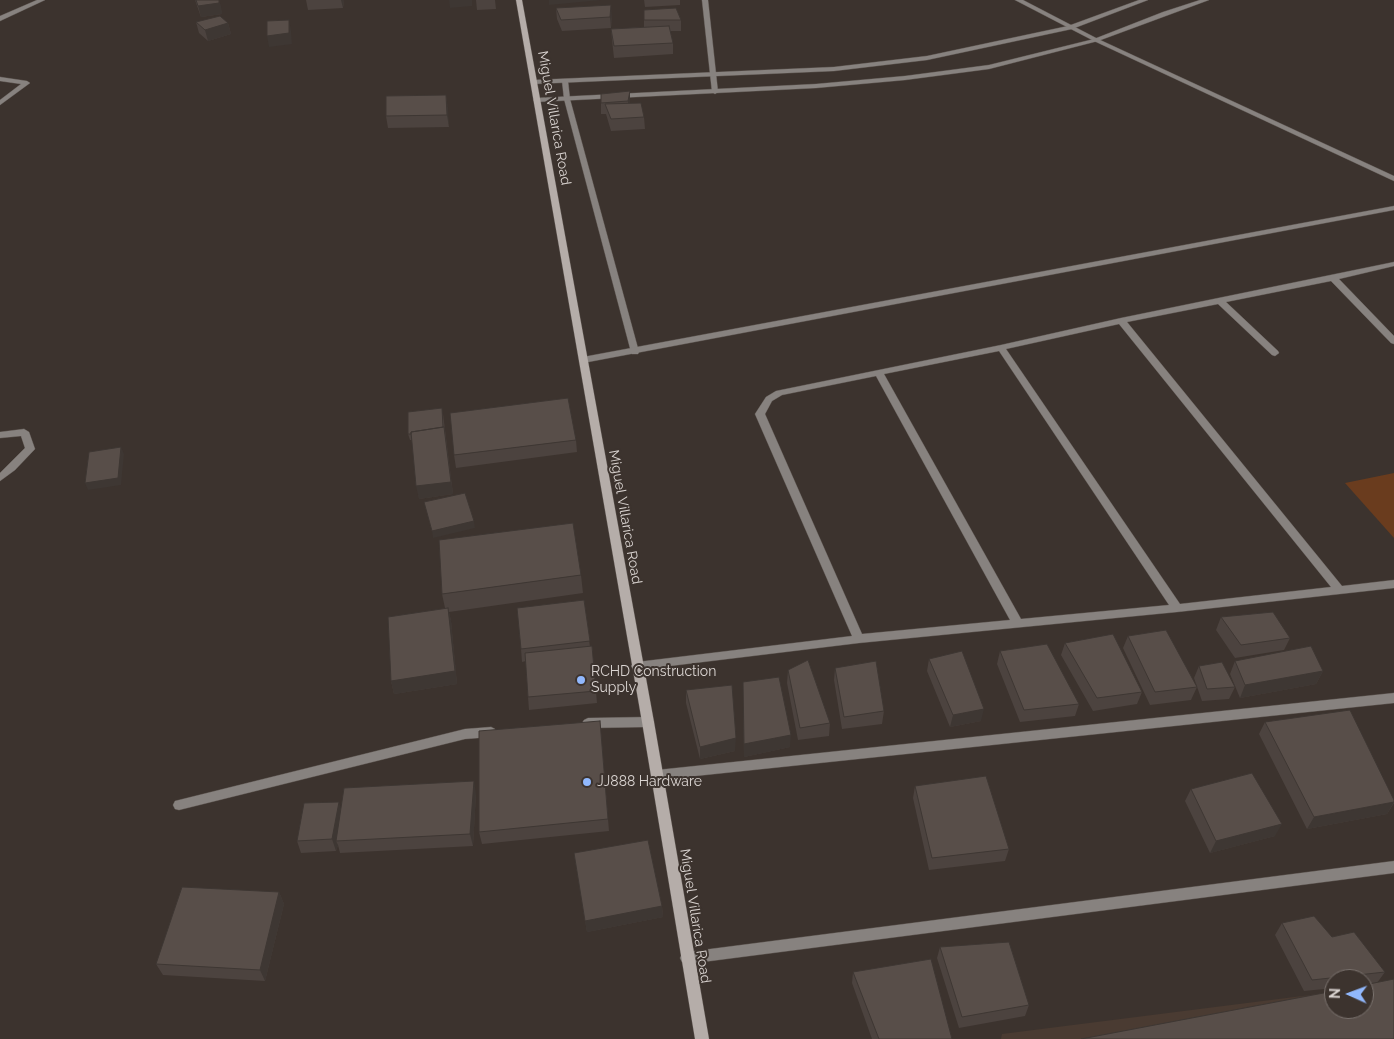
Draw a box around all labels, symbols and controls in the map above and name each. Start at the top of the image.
street label: Miguel Villarica Road [534,50,574,186]
street label: Miguel Villarica Road [605,449,645,585]
place label: RCHD Construction Supply [591,664,716,696]
marker: RCHD Construction Supply [575,674,587,686]
place label: JJ888 Hardware [597,774,702,790]
marker: JJ888 Hardware [581,776,593,788]
street label: Miguel Villarica Road [676,847,714,985]
north arrow [1324,969,1374,1019]
text: N [1327,988,1343,999]

